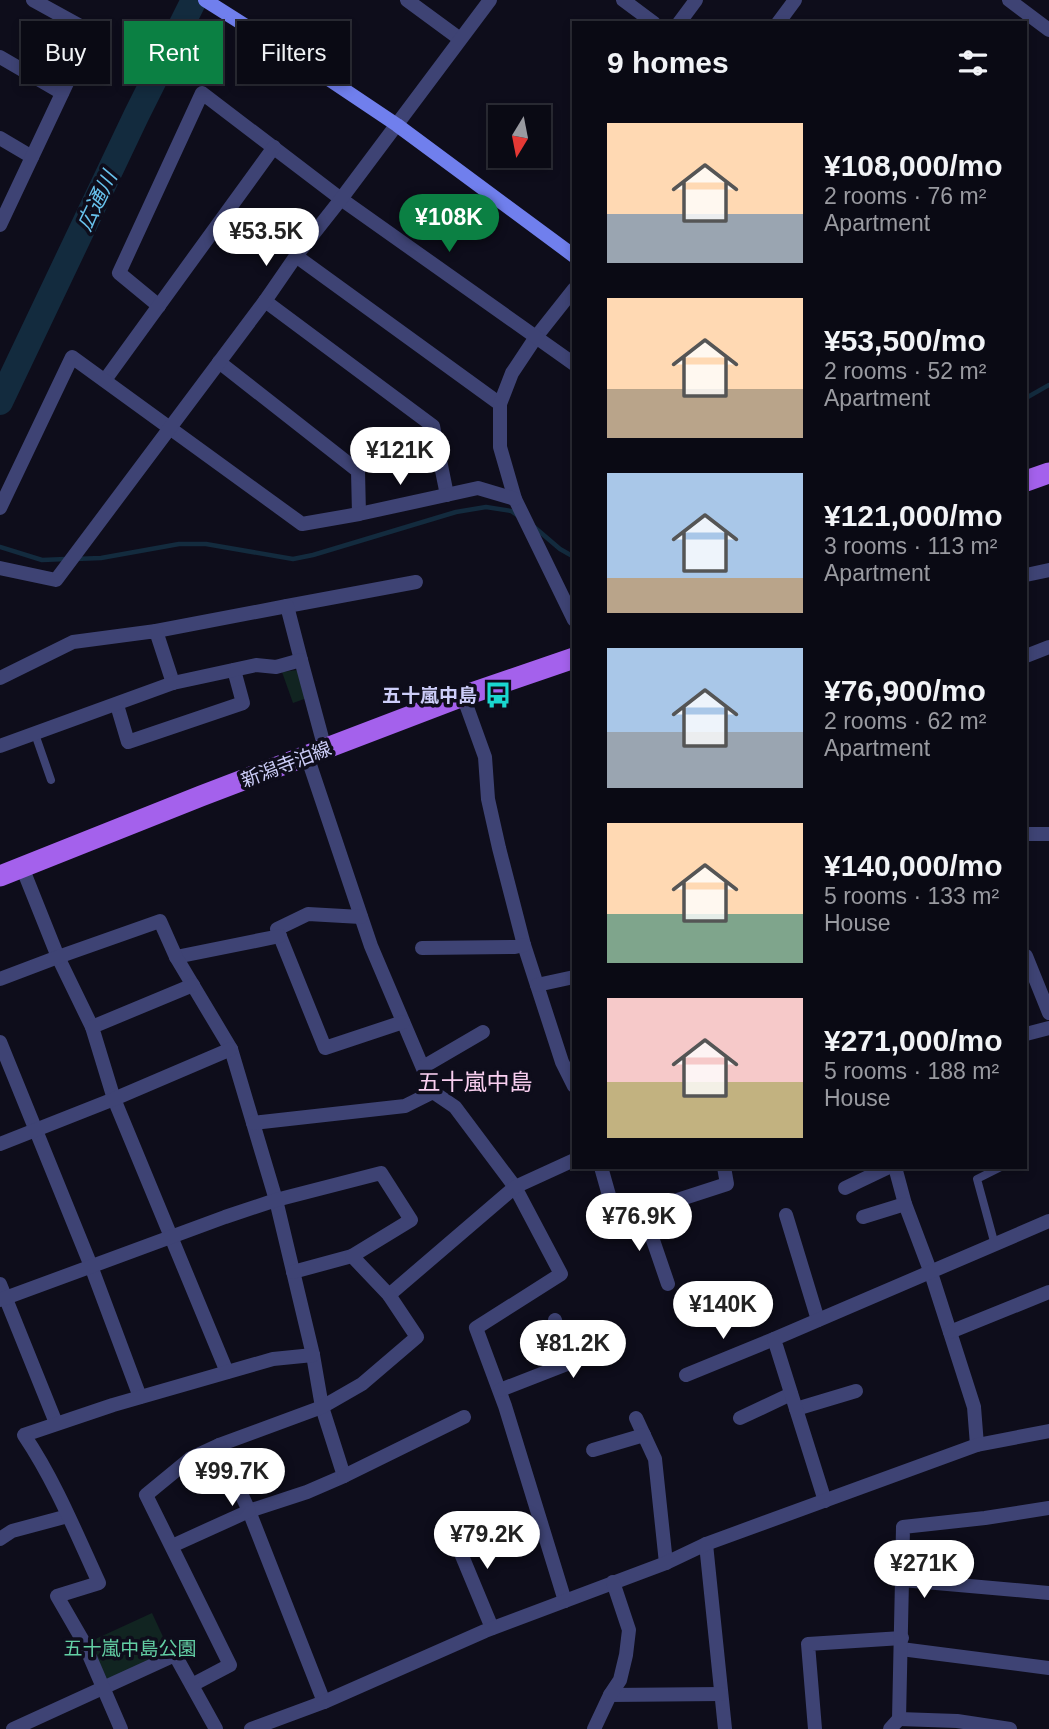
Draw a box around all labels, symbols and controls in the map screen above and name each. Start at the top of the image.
chip: Buy [21,21,110,84]
chip: Rent [124,21,223,84]
chip: Filters [237,21,350,84]
icon: filters [954,44,992,82]
text: 9 homes [607,46,729,79]
north arrow [488,105,551,168]
map controls [488,105,551,168]
text: ¥108,000/mo [824,149,1002,182]
icon: home [663,151,747,235]
water label: 広通川 [72,166,122,234]
text: 2 rooms · 76 m² [824,183,986,209]
pin: ¥108K [400,194,498,254]
text: ¥108K [415,204,483,230]
pin: ¥53.5K [209,208,323,268]
text: Apartment [824,210,930,236]
text: ¥53.5K [229,218,303,244]
text: ¥53,500/mo [824,324,986,357]
icon: home [663,326,747,410]
text: 2 rooms · 52 m² [824,358,986,384]
text: Apartment [824,385,930,411]
pin: ¥121K [351,428,449,487]
text: ¥121K [366,437,434,463]
text: ¥121,000/mo [824,499,1002,532]
icon: home [663,501,747,585]
text: 3 rooms · 113 m² [824,533,997,559]
text: Apartment [824,560,930,586]
text: ¥76,900/mo [824,674,986,707]
icon: home [663,676,747,760]
bus stop icon: 五十嵐中島 [483,680,513,710]
place label: 五十嵐中島 [382,685,477,706]
text: 2 rooms · 62 m² [824,708,986,734]
text: Apartment [824,735,930,761]
street label: 新潟寺泊線 [238,738,334,791]
text: ¥140,000/mo [824,849,1002,882]
icon: home [663,851,747,935]
text: 5 rooms · 133 m² [824,883,999,909]
text: House [824,910,890,936]
text: ¥271,000/mo [824,1024,1002,1057]
icon: home [663,1026,747,1110]
text: 5 rooms · 188 m² [824,1058,999,1084]
district label: 五十嵐中島 [418,1069,533,1095]
text: House [824,1085,890,1111]
pin: ¥76.9K [582,1194,696,1253]
text: ¥76.9K [602,1203,676,1229]
pin: ¥140K [674,1282,772,1341]
text: ¥140K [689,1291,757,1317]
pin: ¥81.2K [516,1320,630,1380]
text: ¥81.2K [536,1330,610,1356]
pin: ¥99.7K [175,1448,289,1508]
text: ¥99.7K [195,1458,269,1484]
pin: ¥79.2K [430,1512,544,1571]
text: ¥79.2K [450,1521,524,1547]
pin: ¥271K [875,1540,973,1600]
text: ¥271K [890,1550,958,1576]
park label: 五十嵐中島公園 [63,1638,197,1659]

